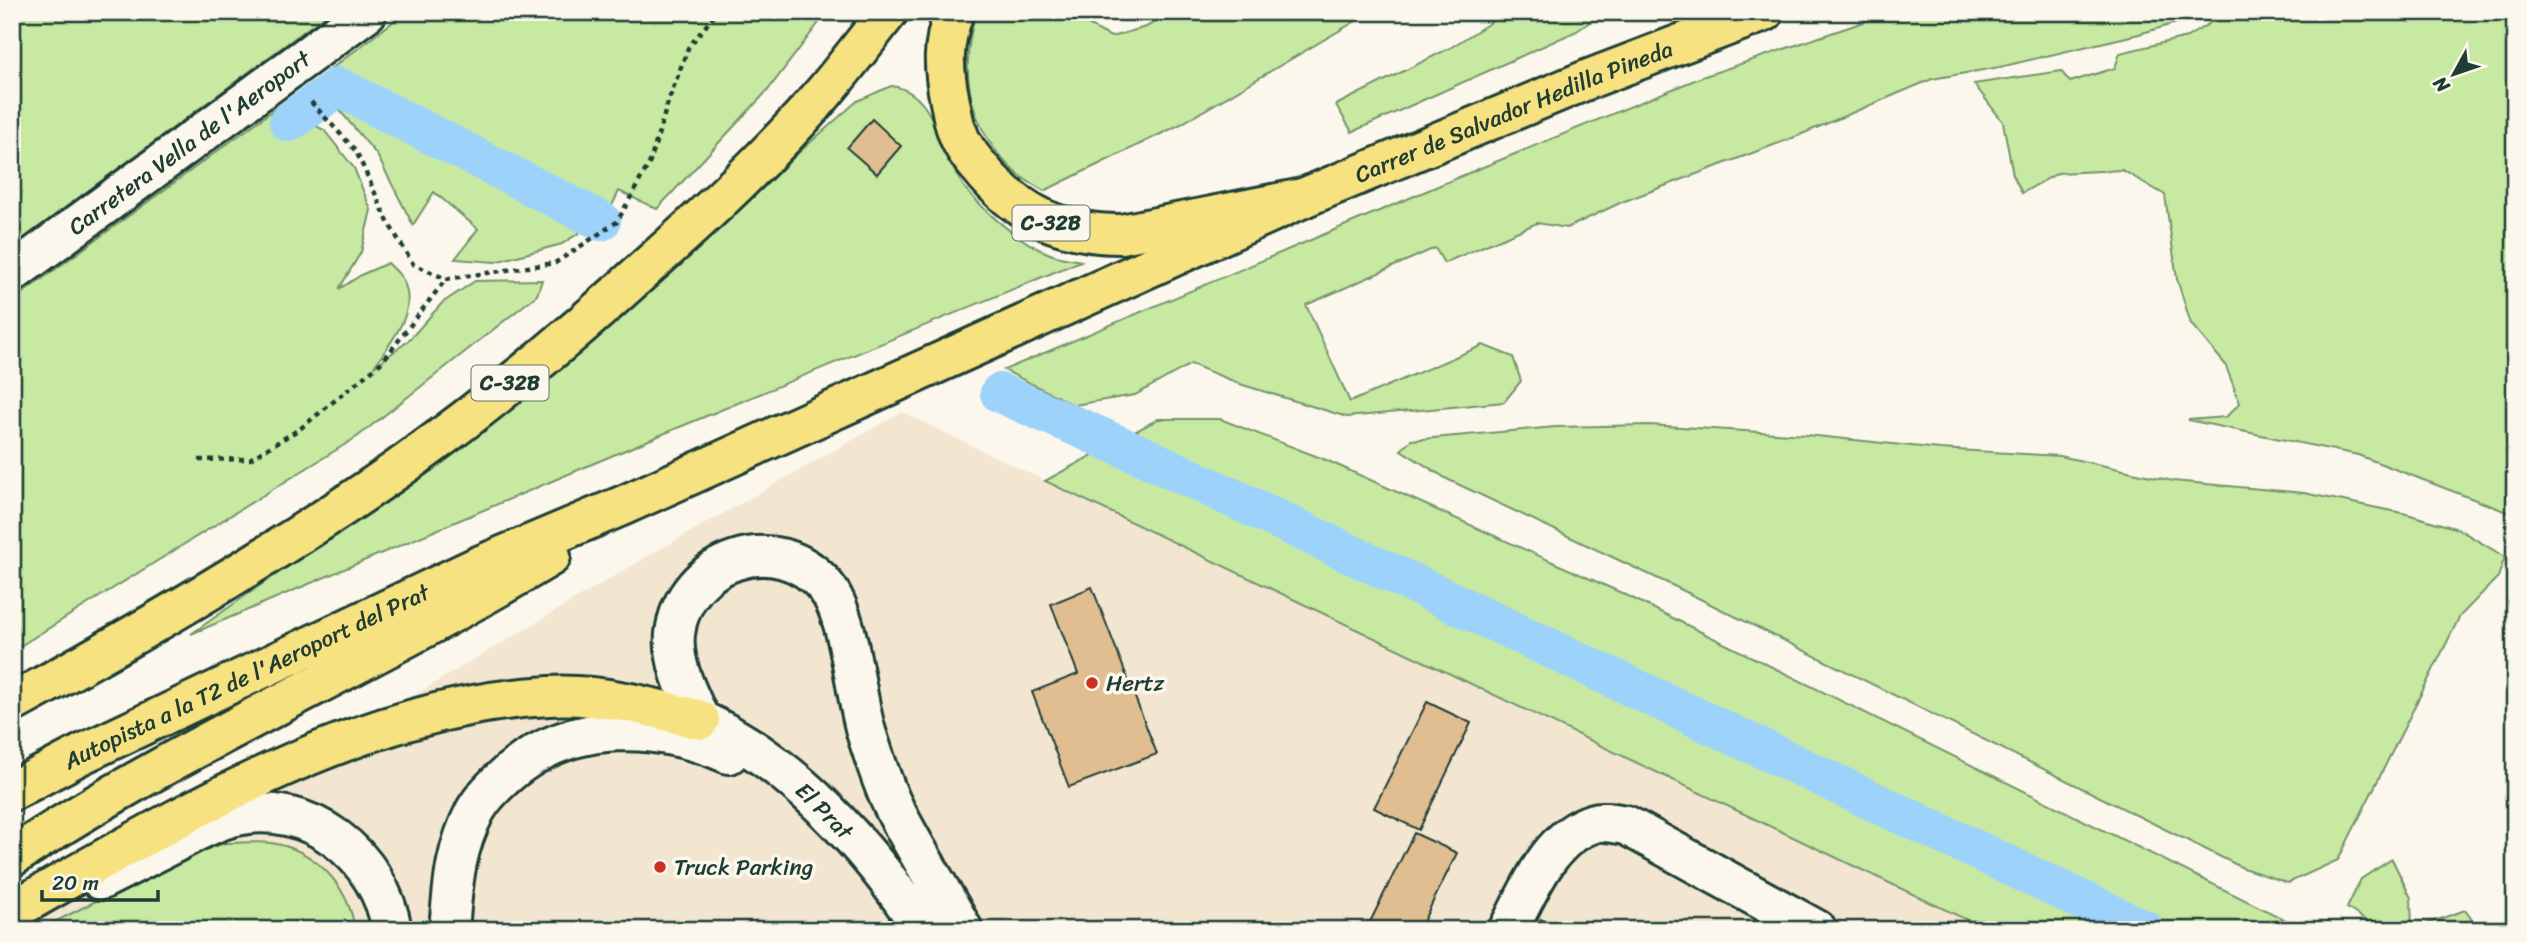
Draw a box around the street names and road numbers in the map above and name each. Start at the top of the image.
street label: Carrer de Salvador Hedilla Pineda [1348,28,1679,195]
street label: Carretera Vella de l'Aeroport [59,38,321,246]
road number: C-32B [1012,206,1090,241]
road number: C-32B [472,366,548,400]
street label: Autopista a la T2 de l'Aeroport del Prat [55,571,438,781]
street label: El Prat [785,772,864,851]

